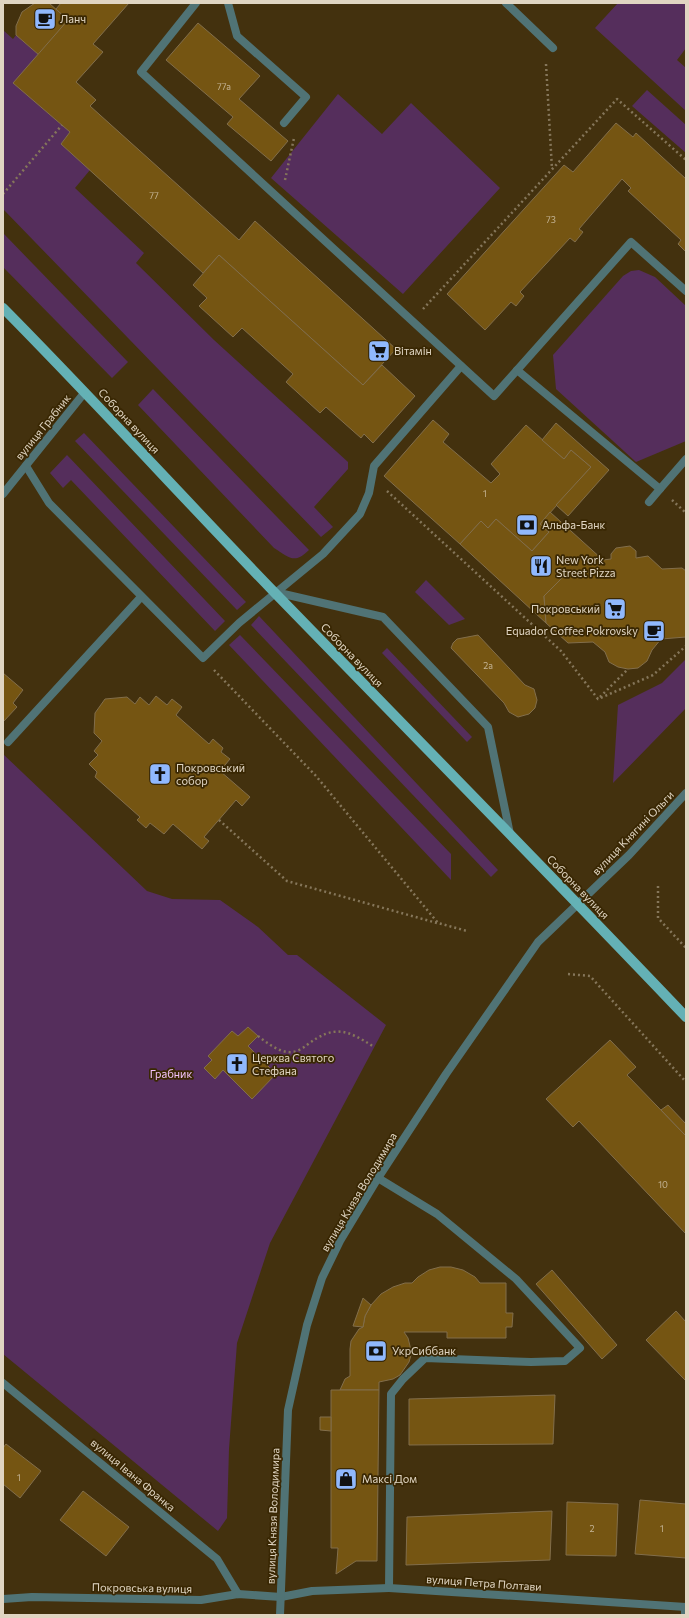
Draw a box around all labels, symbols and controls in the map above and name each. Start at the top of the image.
cafe icon: Ланч [32,6,58,32]
place label: Ланч [60,12,86,25]
house number: 77а [217,81,231,92]
house number: 77 [149,190,159,201]
house number: 73 [546,214,556,225]
supermarket icon: Вітамін [366,338,392,364]
place label: Вітамін [394,344,432,357]
street label: Соборна вулиця [96,386,163,456]
street label: вулиця Грабник [12,391,73,462]
house number: 1 [483,488,487,499]
bank icon: Альфа-Банк [514,512,540,538]
place label: Альфа-Банк [542,518,605,531]
restaurant icon: New York Street Pizza [528,553,554,579]
place label: New York Street Pizza [556,553,616,579]
supermarket icon: Покровський [602,596,628,622]
place label: Покровський [531,602,600,615]
cafe icon: Equador Coffee Pokrovsky [641,618,667,644]
street label: Соборна вулиця [319,620,386,689]
place label: Equador Coffee Pokrovsky [506,624,638,637]
house number: 2а [483,660,493,671]
church icon: Покровський собор [147,761,173,787]
place label: Покровський собор [176,761,245,787]
street label: вулиця Княгині Ольги [589,788,676,877]
street label: Соборна вулиця [545,852,612,921]
church icon: Церква Святого Стефана [224,1051,250,1077]
place label: Церква Святого Стефана [252,1051,335,1077]
park label: Грабник [150,1067,192,1080]
street label: вулиця Князя Володимира [318,1130,399,1253]
house number: 10 [658,1179,668,1190]
bank icon: УкрСиббанк [363,1338,389,1364]
place label: УкрСиббанк [392,1344,456,1357]
street label: вулиця Івана Франка [88,1436,178,1514]
street label: вулиця Князя Володимира [264,1448,281,1584]
shop icon: Максі Дом [333,1466,359,1492]
house number: 1 [17,1472,21,1483]
place label: Максі Дом [362,1472,417,1485]
house number: 2 [590,1523,595,1534]
house number: 1 [660,1523,664,1534]
street label: вулиця Петра Полтави [426,1572,542,1593]
street label: Покровська вулиця [92,1580,192,1595]

